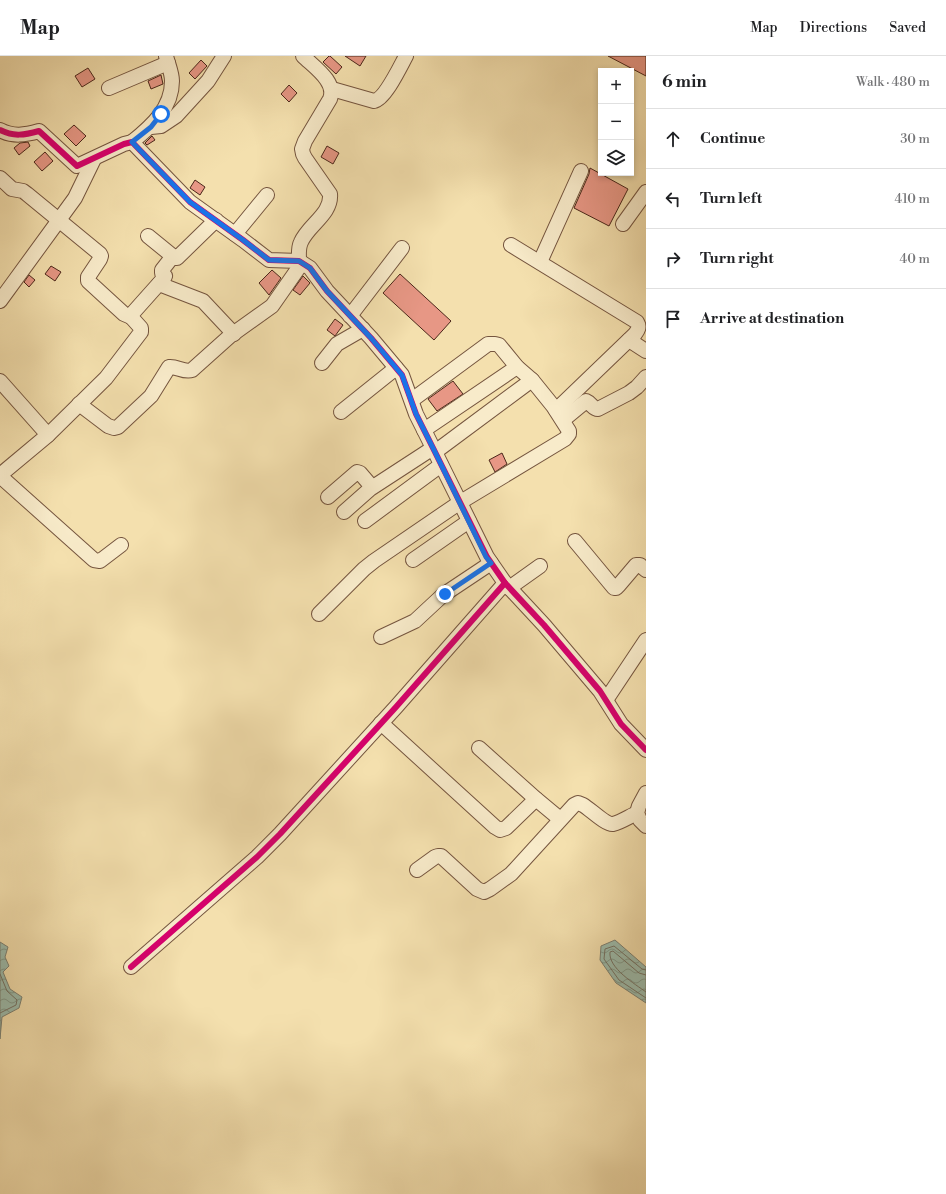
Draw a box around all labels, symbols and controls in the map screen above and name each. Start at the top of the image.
text: Map [20,16,60,40]
text: Map [750,19,778,37]
text: Directions [800,19,867,37]
text: Saved [889,19,926,37]
map controls [598,68,634,176]
button: + [598,68,634,104]
text: 6 min [662,71,707,93]
text: Walk · 480 m [856,74,930,90]
button: − [598,104,634,140]
route start [152,105,170,123]
icon: ahead [662,128,684,150]
text: Continue [700,129,765,148]
text: 30 m [900,131,930,147]
button: layers [598,140,634,176]
icon: left [662,188,684,210]
text: Turn left [700,189,762,208]
text: 410 m [894,191,930,207]
icon: right [662,248,684,270]
text: Turn right [700,249,774,268]
text: 40 m [900,251,930,267]
icon: arrive [662,308,684,330]
text: Arrive at destination [700,309,844,328]
route end [436,585,454,603]

